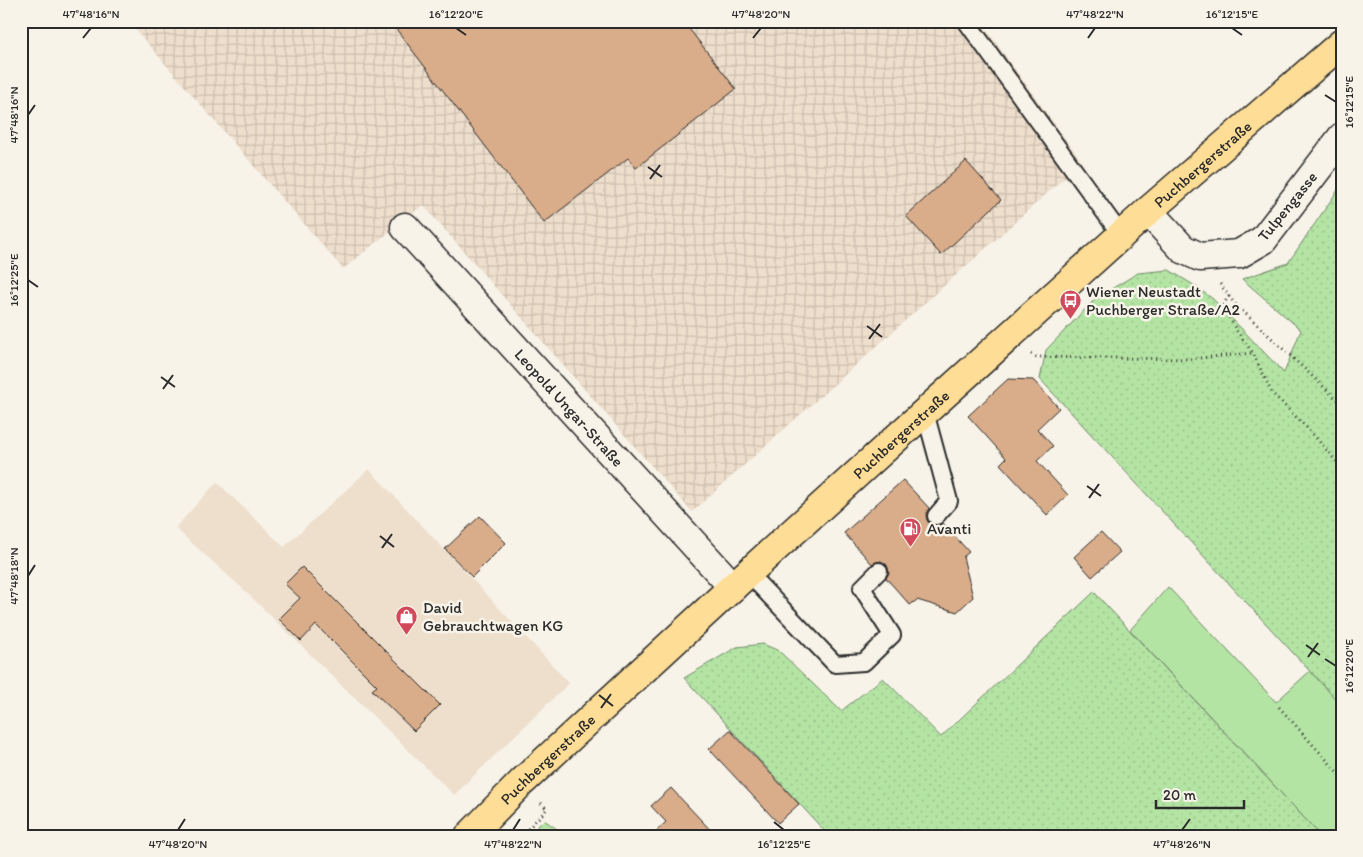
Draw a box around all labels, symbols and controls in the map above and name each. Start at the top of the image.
text: 47°48'16"N [62,7,120,21]
text: 16°12'20"E [429,7,484,21]
text: 47°48'20"N [732,7,790,21]
text: 47°48'22"N [1066,7,1124,21]
text: 16°12'15"E [1206,7,1259,21]
text: 16°12'15"E [1342,75,1356,128]
text: 47°48'16"N [7,86,21,144]
street label: Puchbergerstraße [1150,117,1256,212]
street label: Tulpengasse [1254,168,1321,245]
text: 16°12'25"E [7,253,21,307]
place label: Wiener Neustadt Puchberger Straße/A2 [1086,282,1241,319]
bus stop icon: Wiener Neustadt Puchberger Straße/A2 [1058,288,1082,319]
street label: Leopold Ungar-Straße [511,345,628,471]
street label: Puchbergerstraße [849,386,953,483]
fuel station icon: Avanti [899,516,923,547]
place label: Avanti [927,519,971,538]
text: 47°48'18"N [7,547,21,605]
place label: David Gebrauchtwagen KG [423,598,563,635]
shop icon: David Gebrauchtwagen KG [395,604,419,635]
text: 16°12'20"E [1342,638,1356,693]
street label: Puchbergerstraße [496,710,599,809]
scale bar [1156,777,1243,809]
text: 20 m [1163,786,1197,804]
text: 47°48'20"N [149,837,207,851]
text: 47°48'22"N [484,837,542,851]
text: 16°12'25"E [757,837,811,851]
text: 47°48'26"N [1153,837,1211,851]

